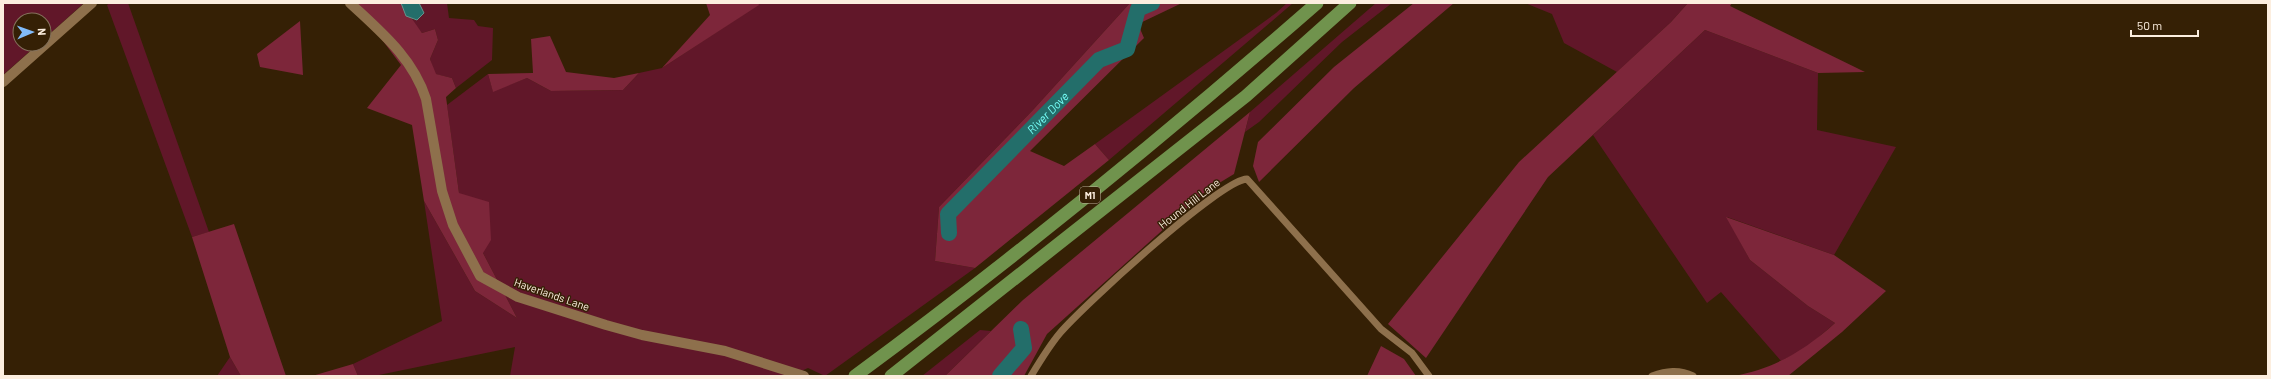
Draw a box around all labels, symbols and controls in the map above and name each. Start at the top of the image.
north arrow [12,12,52,52]
scale bar [2131,12,2198,38]
text: 50 m [2137,18,2162,32]
text: N [36,28,49,36]
water label: River Dove [1024,89,1071,136]
street label: Hound Hill Lane [1156,175,1222,231]
road number: M1 [1080,187,1100,203]
street label: Haverlands Lane [513,275,591,313]

